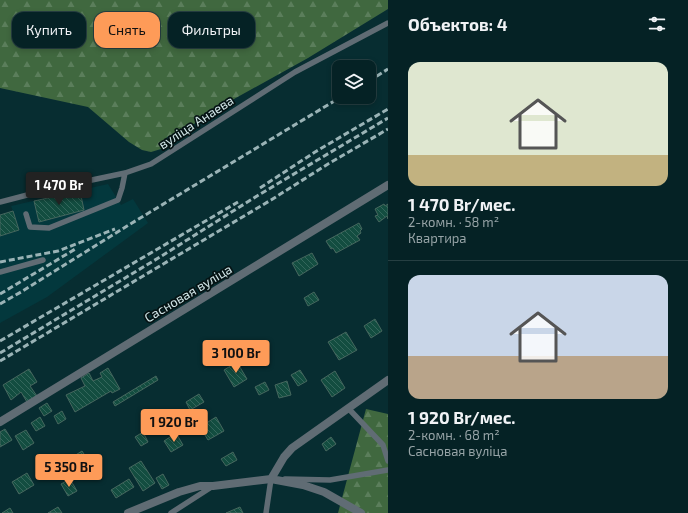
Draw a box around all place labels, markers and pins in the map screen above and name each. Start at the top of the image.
pin: 1 470 Br [18,172,100,206]
pin: 3 100 Br [195,340,277,374]
pin: 1 920 Br [133,409,215,443]
pin: 5 350 Br [28,454,110,488]

